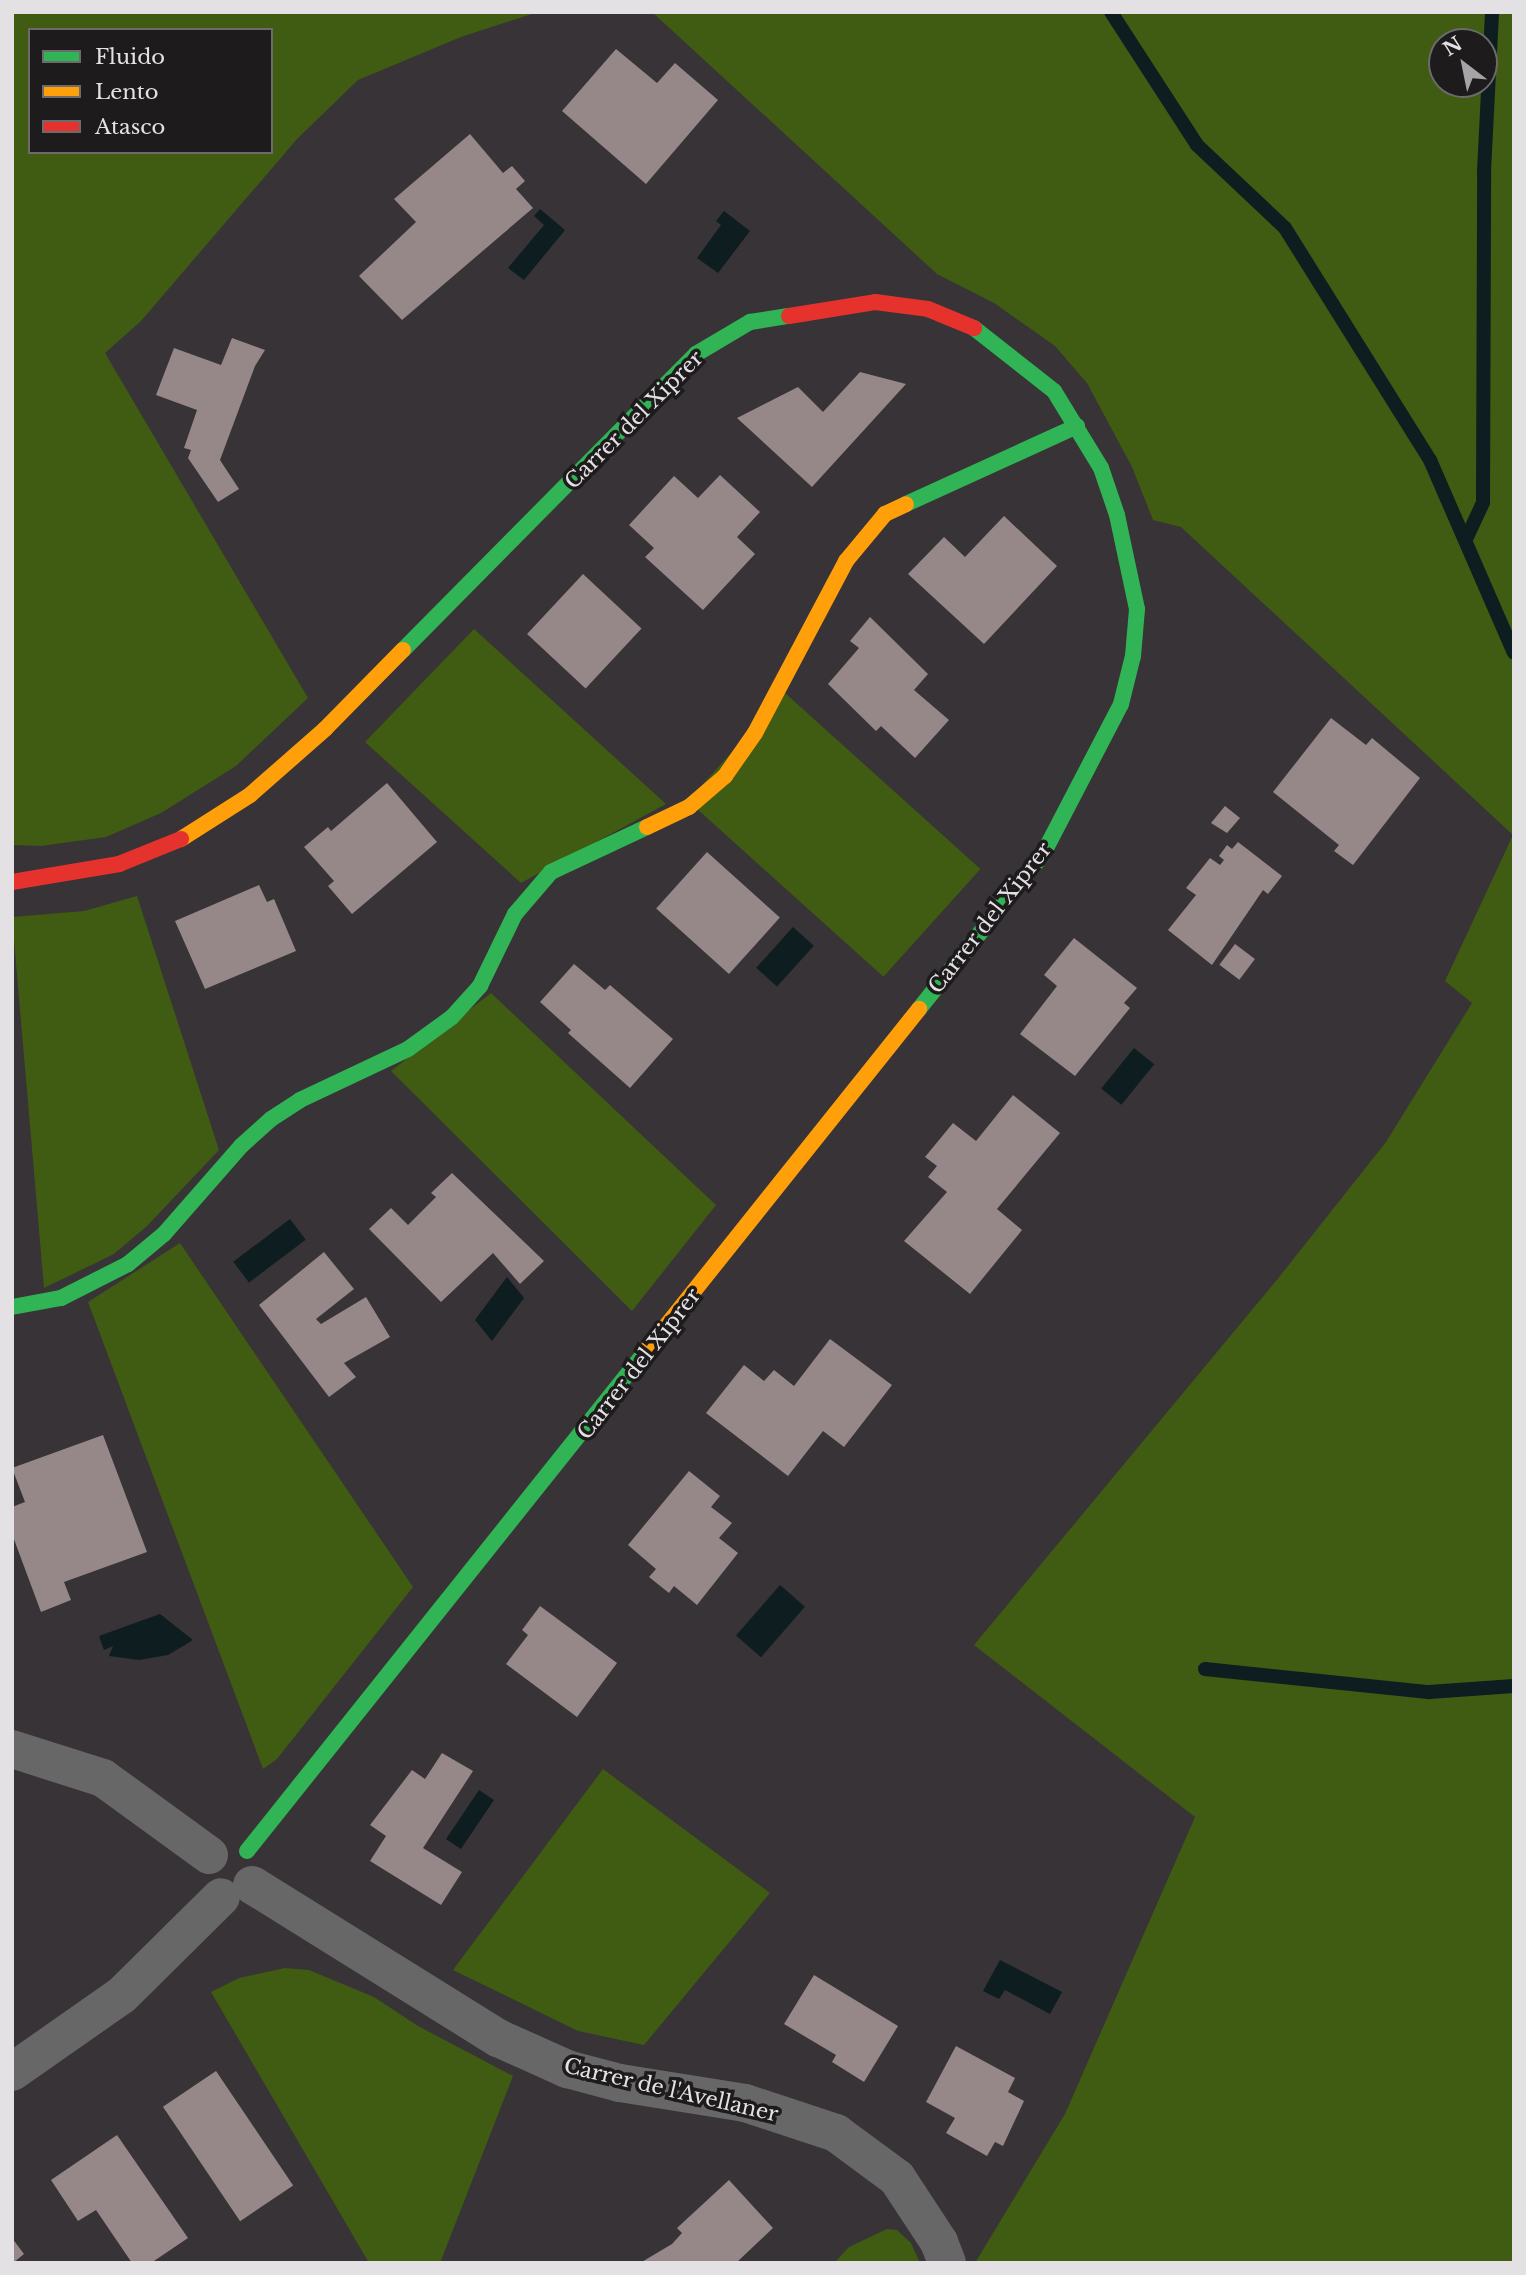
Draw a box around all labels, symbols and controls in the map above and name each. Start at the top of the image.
legend [28,28,273,154]
north arrow [1428,28,1498,98]
text: N [1439,32,1466,61]
text: Fluido [95,44,165,70]
text: Lento [95,79,158,105]
text: Atasco [95,114,165,140]
street label: Carrer del Xiprer [559,345,709,495]
street label: Carrer del Xiprer [923,837,1057,999]
street label: Carrer del Xiprer [572,1283,706,1445]
street label: Carrer de l'Avellaner [561,2053,781,2127]

